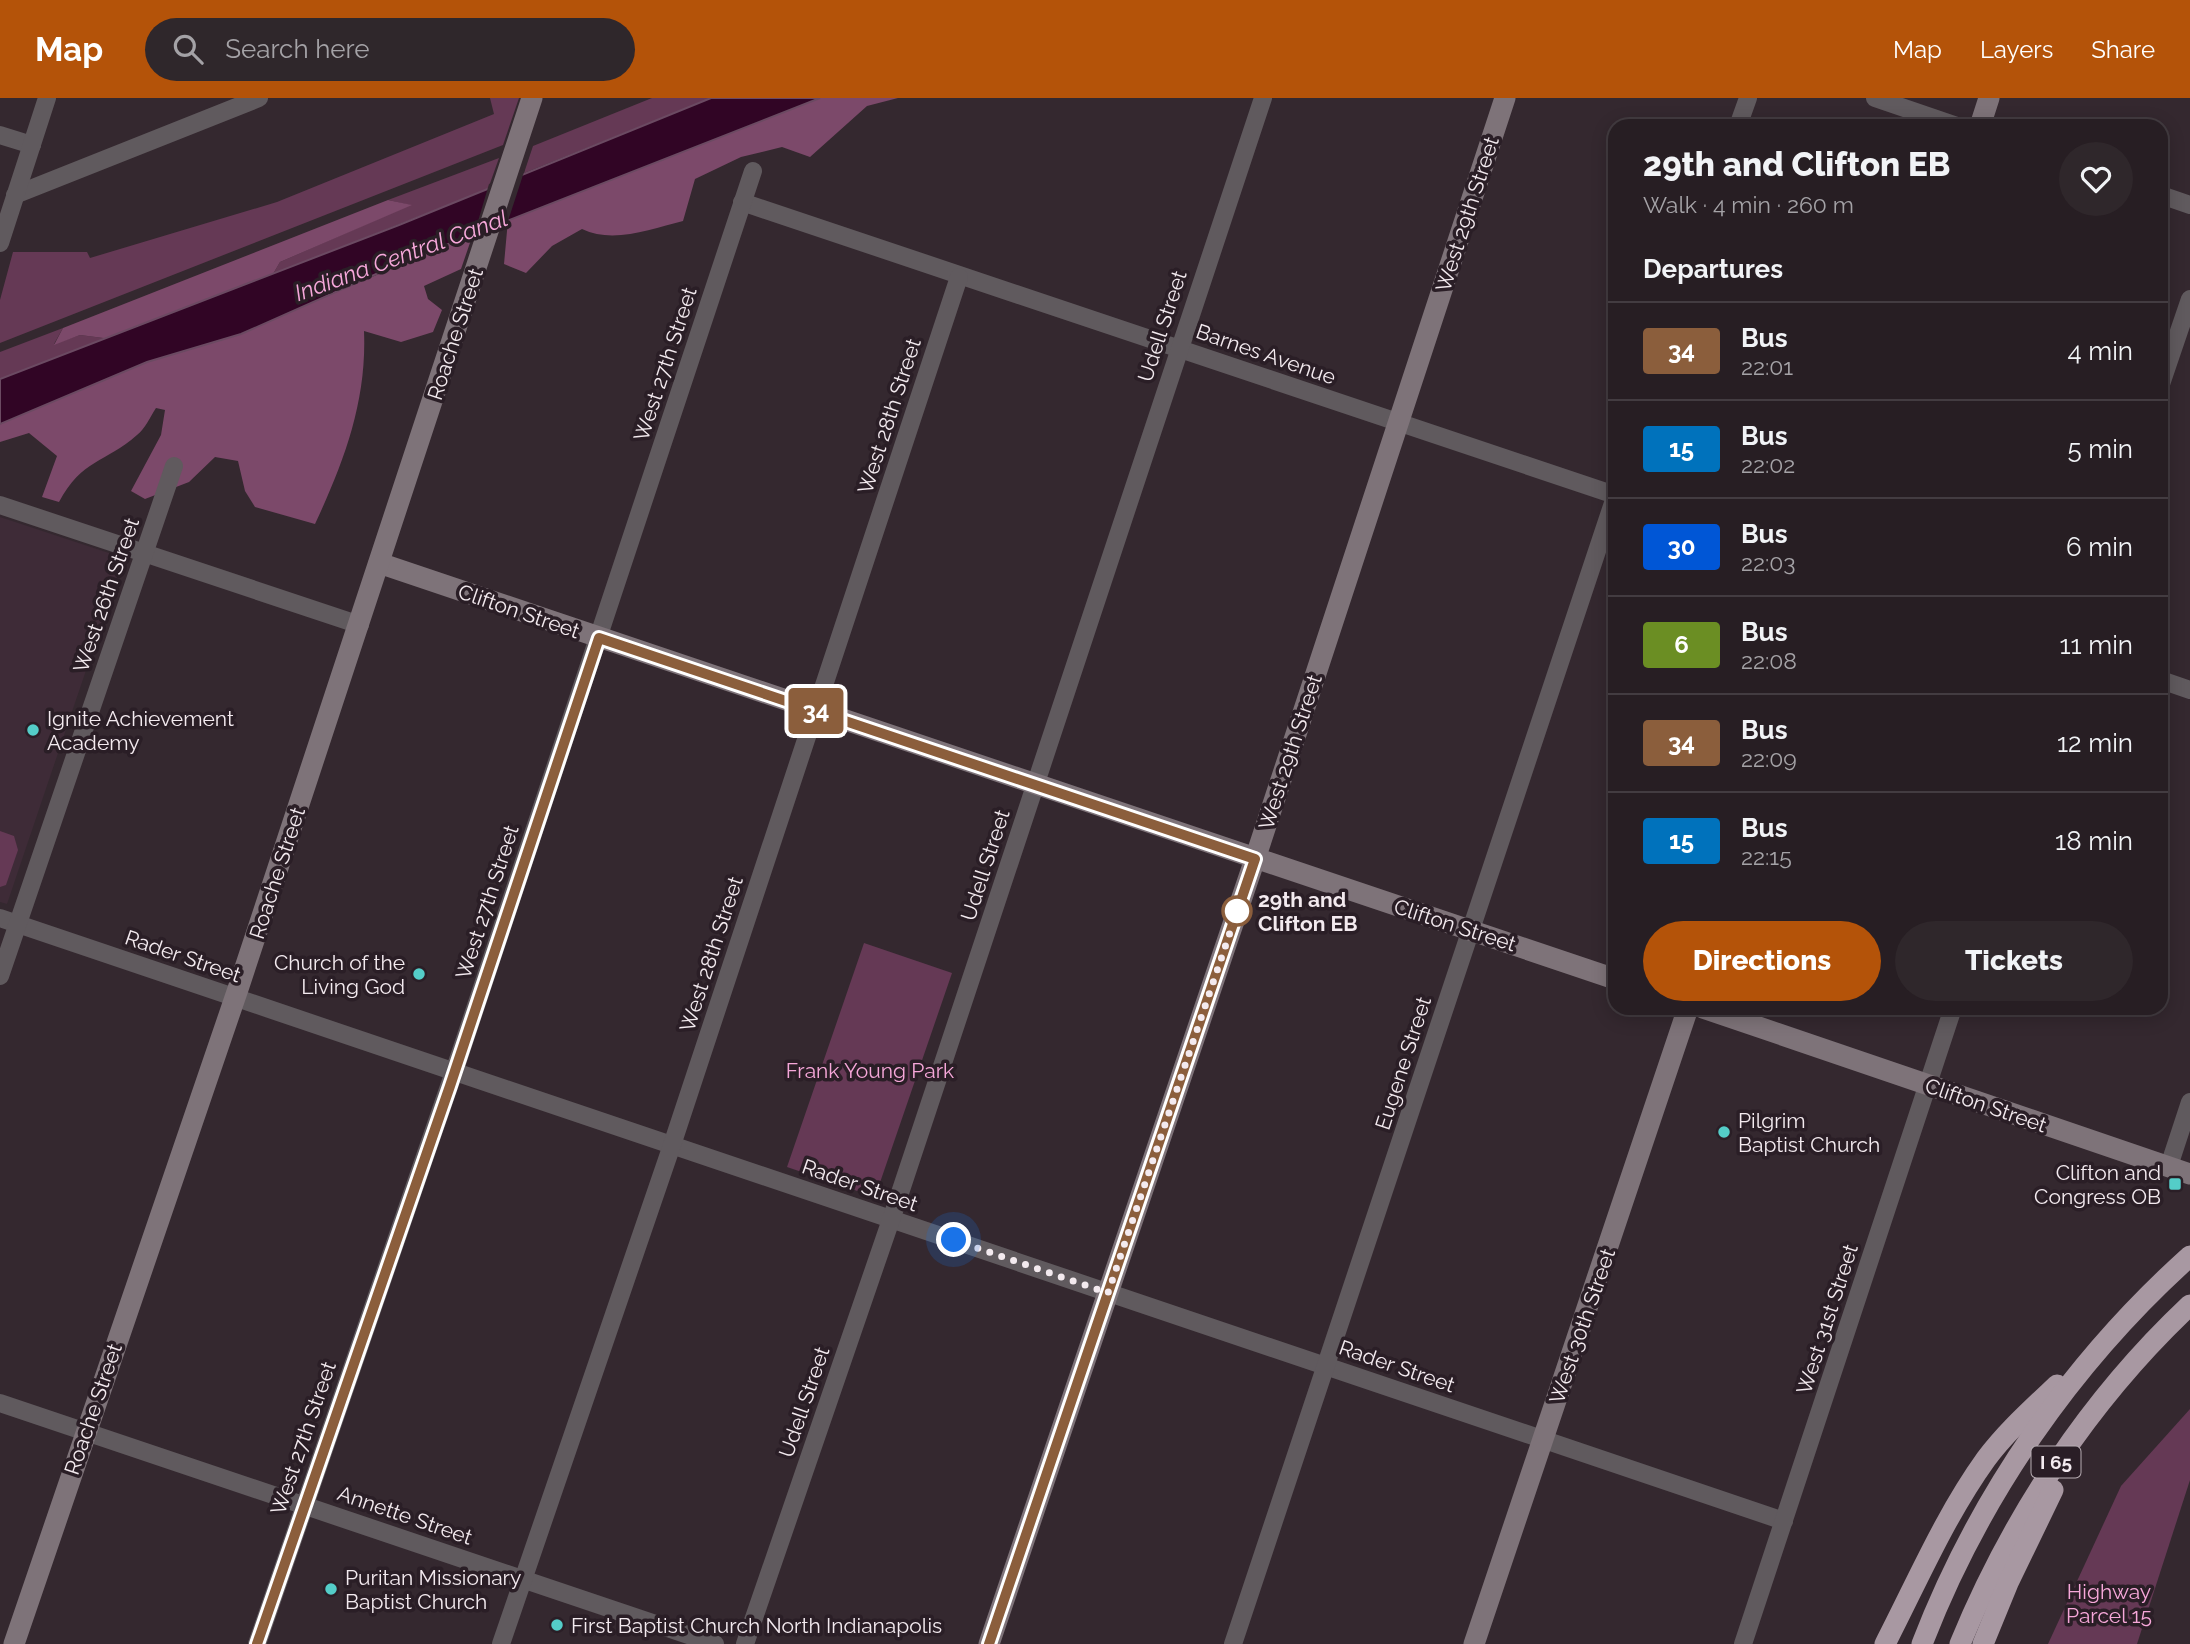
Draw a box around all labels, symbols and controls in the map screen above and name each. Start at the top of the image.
search box [145,18,635,81]
text: Map [35,30,103,69]
icon: search [169,30,207,68]
text: Search here [225,34,370,64]
text: Map [1893,35,1942,64]
text: Layers [1980,35,2053,64]
text: Share [2091,35,2155,64]
street label: West 29th Street [1430,133,1504,295]
button: heart [2059,142,2133,216]
text: 29th and Clifton EB [1643,145,1950,184]
text: Walk · 4 min · 260 m [1643,191,1854,218]
water label: Indiana Central Canal [291,204,511,306]
text: Departures [1643,254,1783,284]
street label: Roache Street [422,265,488,403]
street label: Udell Street [1132,267,1192,385]
street label: West 27th Street [628,284,702,444]
street label: Barnes Avenue [1193,318,1339,390]
text: Bus [1741,323,1788,353]
street label: West 28th Street [852,335,926,497]
text: 34 [1668,336,1695,365]
text: 4 min [2067,336,2133,366]
text: 22:01 [1741,353,1793,380]
text: Bus [1741,421,1788,451]
text: 15 [1669,434,1694,463]
text: 5 min [2067,434,2133,464]
text: 22:02 [1741,451,1795,478]
street label: West 26th Street [68,514,144,676]
text: Bus [1741,519,1788,549]
text: 30 [1667,532,1696,561]
text: 6 min [2066,532,2133,562]
text: 22:03 [1741,549,1796,576]
street label: Clifton Street [455,579,583,643]
text: Bus [1741,617,1788,647]
text: 6 [1674,630,1689,659]
text: 11 min [2059,630,2133,660]
text: 22:08 [1741,647,1797,674]
street label: West 29th Street [1253,671,1327,833]
line badge: 34 [784,688,848,734]
text: 34 [802,696,830,725]
place label: Ignite Achievement Academy [47,706,234,755]
text: Bus [1741,715,1788,745]
marker: Ignite Achievement Academy [25,722,41,738]
text: 34 [1668,728,1695,757]
text: 12 min [2057,728,2133,758]
text: 22:09 [1741,745,1797,772]
street label: Roache Street [244,804,310,942]
street label: Udell Street [955,806,1015,924]
text: Bus [1741,813,1788,843]
street label: West 27th Street [450,822,524,982]
text: 15 [1669,826,1694,855]
text: 18 min [2055,826,2133,856]
text: 22:15 [1741,843,1792,870]
street label: West 28th Street [674,873,748,1035]
place label: 29th and Clifton EB [1258,887,1357,936]
street label: Clifton Street [1391,894,1519,956]
marker: 29th and Clifton EB [1222,896,1252,926]
button: Directions [1643,921,1881,1001]
button: Tickets [1895,921,2133,1001]
street label: Rader Street [122,925,244,987]
place label: Church of the Living God [274,950,405,999]
marker: Church of the Living God [411,966,427,982]
street label: Eugene Street [1370,993,1436,1133]
park label: Frank Young Park [786,1058,954,1083]
street label: Clifton Street [1922,1073,2050,1137]
place label: Pilgrim Baptist Church [1738,1108,1880,1157]
marker: Pilgrim Baptist Church [1716,1124,1732,1140]
street label: Rader Street [799,1154,921,1216]
place label: Clifton and Congress OB [2034,1160,2161,1209]
marker: Clifton and Congress OB [2167,1176,2183,1192]
your location [936,1222,971,1257]
street label: West 31st Street [1791,1241,1863,1397]
street label: West 30th Street [1544,1245,1620,1407]
street label: Rader Street [1336,1335,1458,1397]
street label: Roache Street [59,1340,127,1478]
street label: Udell Street [773,1343,835,1461]
street label: West 27th Street [265,1358,341,1518]
road number: I 65 [2032,1446,2080,1478]
street label: Annette Street [334,1480,476,1550]
place label: Puritan Missionary Baptist Church [345,1565,521,1614]
park label: Highway Parcel 15 [2066,1579,2152,1628]
marker: Puritan Missionary Baptist Church [323,1581,339,1597]
place label: First Baptist Church North Indianapolis [571,1613,942,1638]
marker: First Baptist Church North Indianapolis [549,1617,565,1633]

